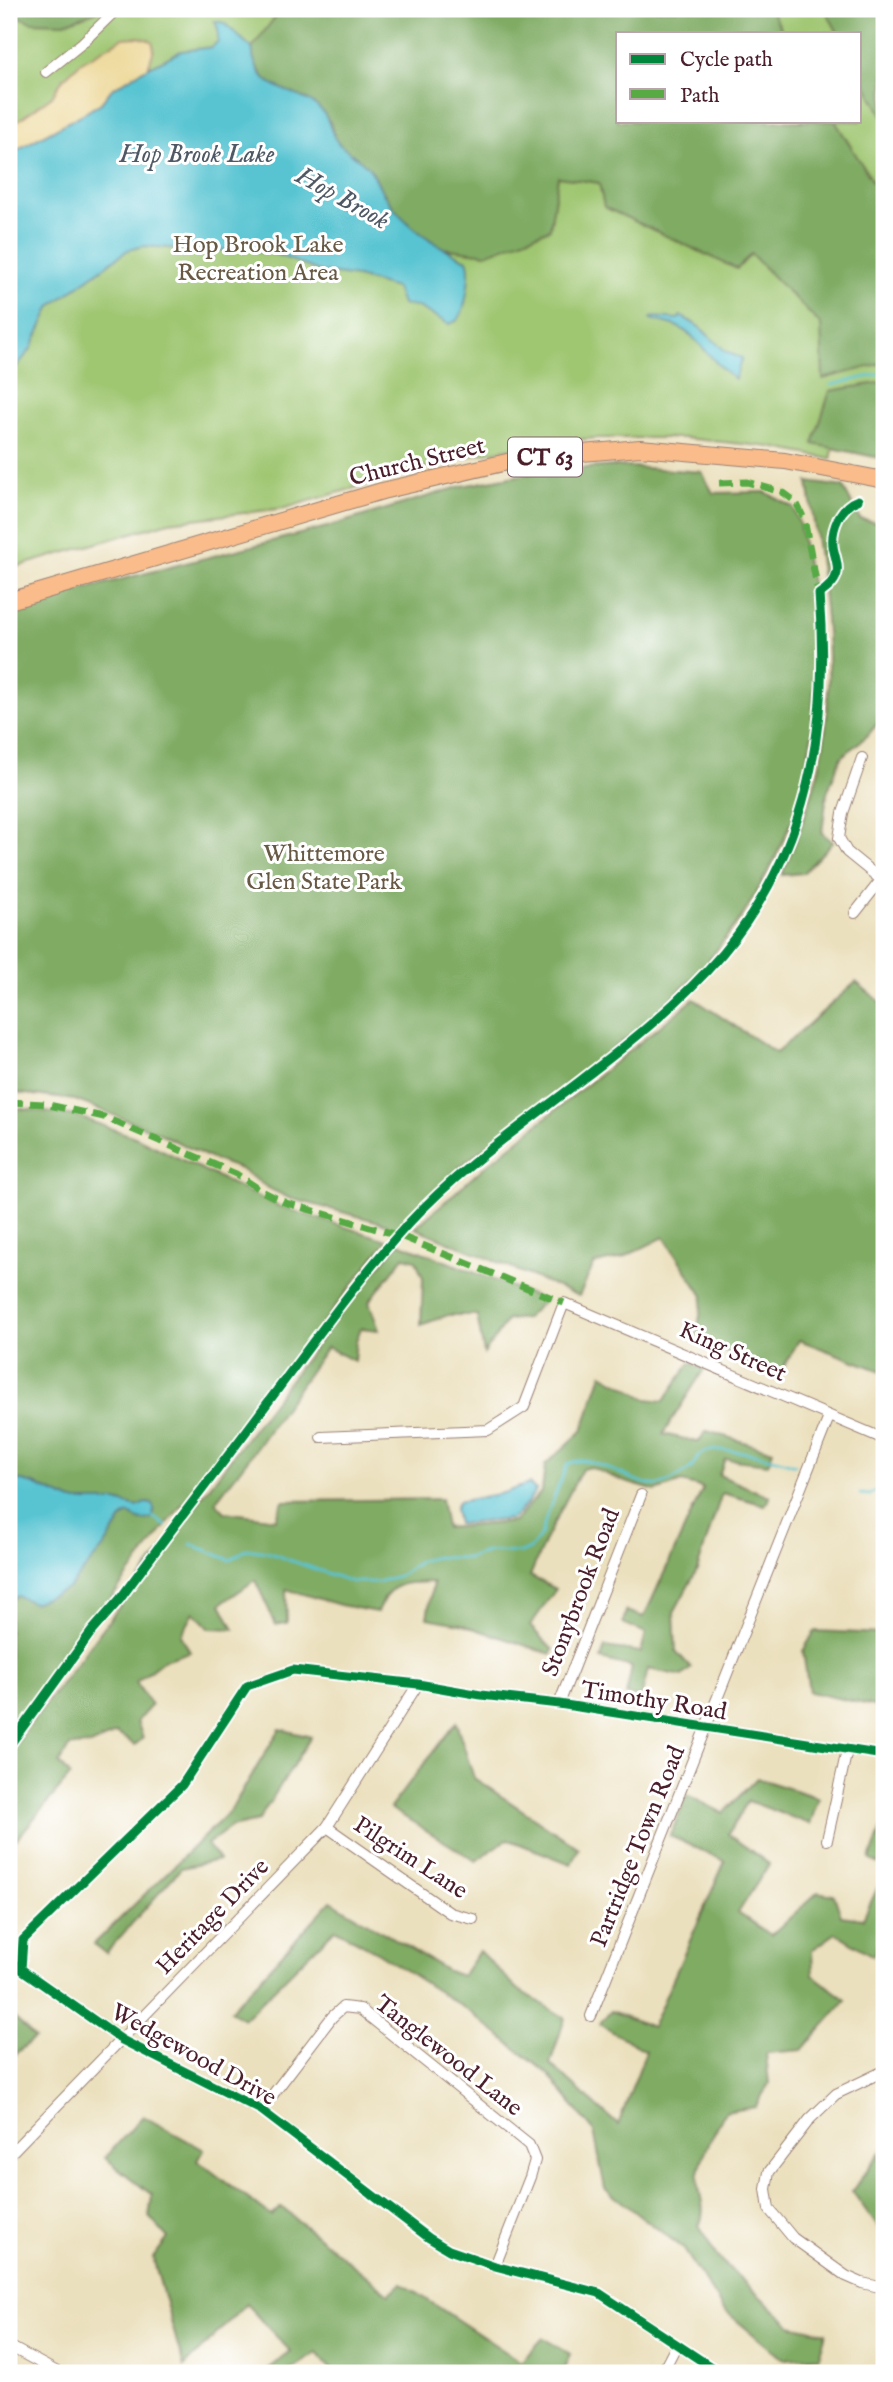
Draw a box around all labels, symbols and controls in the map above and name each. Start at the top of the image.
legend [616,32,862,122]
text: Cycle path [680,47,773,74]
text: Path [680,83,719,110]
water label: Hop Brook Lake [119,138,275,171]
water label: Hop Brook [289,159,395,238]
park label: Hop Brook Lake Recreation Area [172,230,344,289]
street label: Church Street [346,431,489,494]
road number: CT 63 [508,438,582,477]
park label: Whittemore Glen State Park [246,839,402,898]
street label: King Street [674,1315,791,1390]
street label: Stonybrook Road [535,1504,628,1681]
street label: Timothy Road [579,1675,729,1728]
street label: Partridge Town Road [584,1741,693,1952]
street label: Pilgrim Lane [347,1810,473,1907]
street label: Heritage Drive [150,1852,276,1982]
street label: Tanglewood Lane [368,1989,529,2124]
street label: Wedgewood Drive [105,1997,282,2114]

